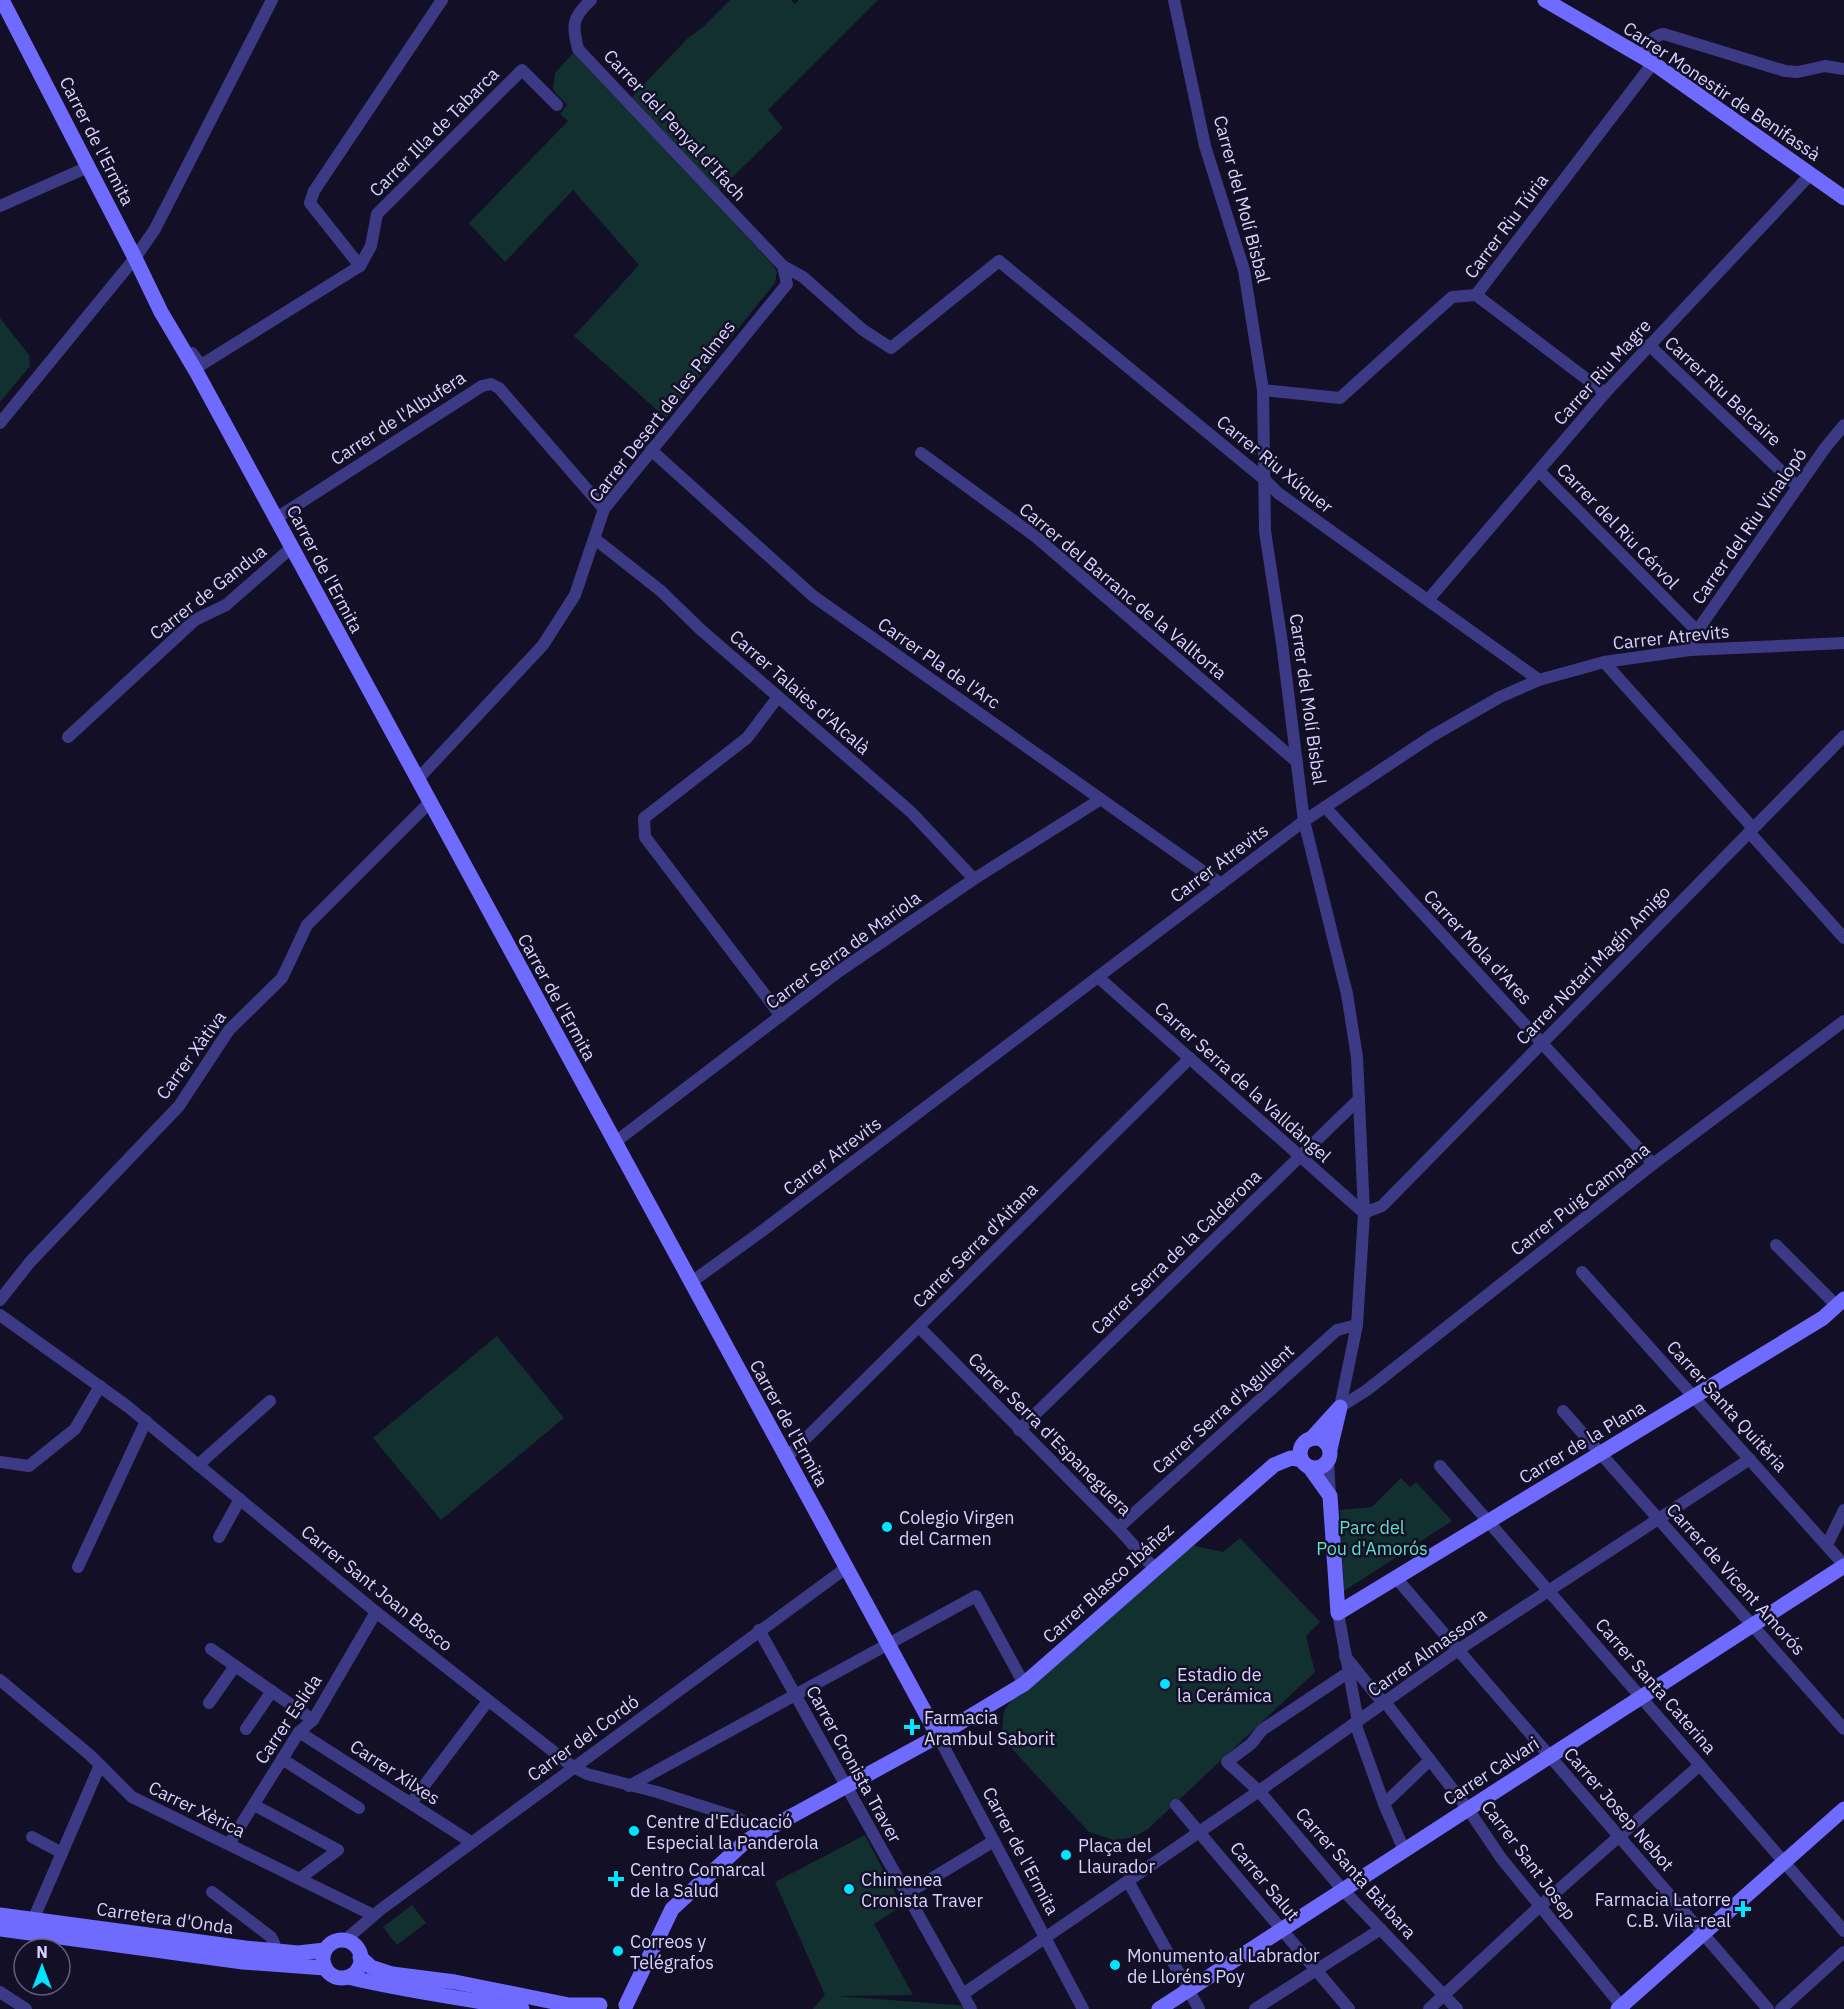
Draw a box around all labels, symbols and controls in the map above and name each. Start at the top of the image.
street label: Carrer Monestir de Benifassà [1619,16,1825,166]
street label: Carrer del Penyal d'Ifach [599,44,751,206]
street label: Carrer Illa de Tabarca [364,62,504,202]
street label: Carrer de l'Ermita [55,73,140,210]
street label: Carrer del Molí Bisbal [1209,113,1275,285]
street label: Carrer Riu Túria [1459,169,1553,283]
street label: Carrer Riu Magre [1548,314,1656,430]
street label: Carrer Desert de les Palmes [584,315,740,507]
street label: Carrer Riu Belcaire [1660,331,1786,451]
street label: Carrer de l'Albufera [326,366,470,470]
street label: Carrer Riu Xúquer [1212,410,1338,518]
street label: Carrer del Riu Vinalopó [1686,443,1812,609]
street label: Carrer del Riu Cérvol [1552,458,1684,594]
street label: Carrer del Barranc de la Valltorta [1015,497,1232,685]
street label: Carrer de l'Ermita [282,501,369,637]
street label: Carrer de Gandua [145,539,271,645]
street label: Carrer Pla de l'Arc [873,612,1005,714]
street label: Carrer del Molí Bisbal [1285,612,1331,786]
street label: Carrer Atrevits [1612,619,1730,655]
street label: Carrer Talaies d'Alcalà [725,625,875,760]
street label: Carrer Atrevits [1165,819,1273,907]
street label: Carrer Notari Magín Amigo [1511,881,1675,1049]
street label: Carrer Mola d'Ares [1419,885,1537,1009]
street label: Carrer Serra de Mariola [761,886,926,1014]
street label: Carrer de l'Ermita [513,929,602,1065]
street label: Carrer Serra de la Valldàngel [1150,997,1336,1167]
street label: Carrer Xàtiva [151,1006,231,1104]
street label: Carrer Atrevits [778,1112,886,1200]
street label: Carrer Puig Campana [1506,1137,1655,1261]
street label: Carrer Serra de la Calderona [1086,1164,1266,1339]
street label: Carrer Serra d'Aitana [908,1177,1043,1312]
street label: Carrer Santa Quitèria [1662,1335,1792,1477]
street label: Carrer Serra d'Agullent [1147,1339,1299,1479]
street label: Carrer Serra d'Espaneguera [963,1347,1137,1521]
street label: Carrer de l'Ermita [745,1355,834,1491]
street label: Carrer de la Plana [1515,1395,1650,1489]
street label: Carrer de Vicent Amorós [1662,1498,1810,1660]
place label: Colegio Virgen del Carmen [899,1506,1015,1550]
park label: Parc del Pou d'Amorós [1316,1516,1428,1560]
street label: Carrer Blasco Ibáñez [1038,1518,1178,1648]
street label: Carrer Sant Joan Bosco [297,1520,457,1656]
marker: Colegio Virgen del Carmen [880,1520,894,1534]
street label: Carrer Almassora [1363,1602,1491,1702]
street label: Carrer Santa Caterina [1591,1613,1722,1759]
place label: Estadio de la Cerámica [1177,1663,1272,1707]
street label: Carrer Eslida [250,1669,327,1768]
marker: Estadio de la Cerámica [1158,1677,1172,1691]
street label: Carrer Cronista Traver [801,1681,907,1847]
street label: Carrer del Cordó [523,1690,643,1786]
place label: Farmacia Arambul Saborit [924,1706,1055,1750]
marker: Farmacia Arambul Saborit [905,1720,919,1734]
street label: Carrer Calvari [1439,1732,1543,1810]
street label: Carrer Xilxes [346,1734,444,1810]
street label: Carrer Josep Nebot [1559,1742,1679,1876]
street label: Carrer Xèrica [145,1776,250,1843]
street label: Carrer de l'Ermita [978,1783,1065,1919]
street label: Carrer Sant Josep [1477,1796,1581,1924]
street label: Carrer Santa Bàrbara [1291,1802,1421,1944]
place label: Centre d'Educació Especial la Panderola [646,1810,819,1854]
marker: Centre d'Educació Especial la Panderola [627,1824,641,1838]
place label: Plaça del Llaurador [1078,1834,1155,1878]
street label: Carrer Salut [1225,1837,1305,1925]
marker: Plaça del Llaurador [1059,1848,1073,1862]
place label: Centro Comarcal de la Salud [630,1858,765,1902]
place label: Chimenea Cronista Traver [861,1868,983,1912]
marker: Centro Comarcal de la Salud [607,1870,625,1888]
marker: Chimenea Cronista Traver [842,1882,856,1896]
place label: Farmacia Latorre C.B. Vila-real [1595,1888,1731,1932]
street label: Carretera d'Onda [95,1897,235,1939]
marker: Farmacia Latorre C.B. Vila-real [1736,1902,1750,1916]
place label: Correos y Telégrafos [630,1930,714,1974]
north arrow [12,1937,72,1997]
text: N [36,1942,48,1962]
marker: Correos y Telégrafos [611,1944,625,1958]
place label: Monumento al Labrador de Lloréns Poy [1127,1944,1320,1988]
marker: Monumento al Labrador de Lloréns Poy [1108,1958,1122,1972]

